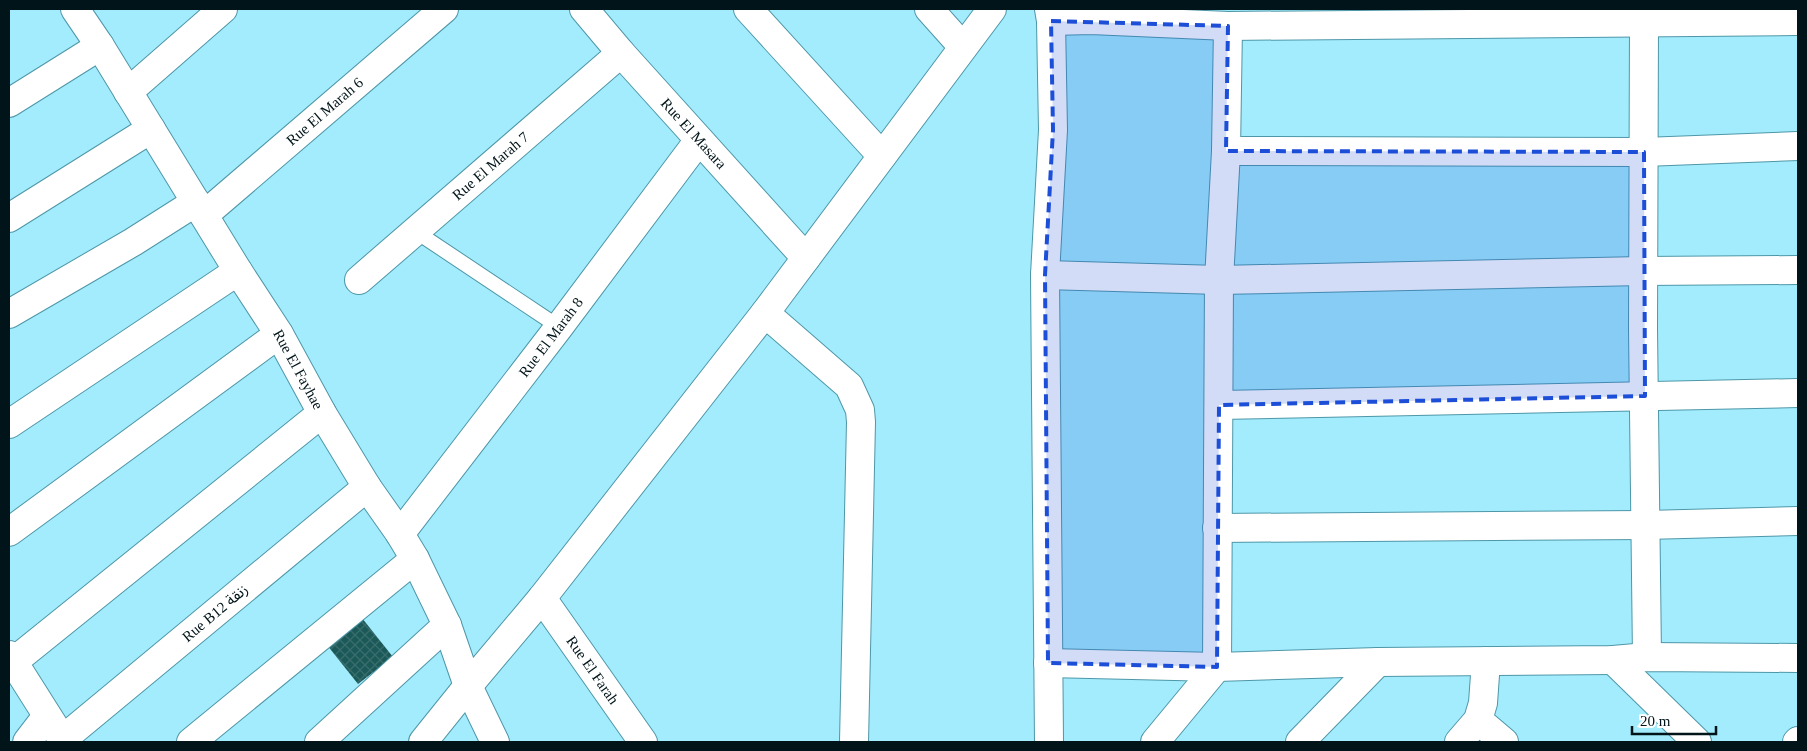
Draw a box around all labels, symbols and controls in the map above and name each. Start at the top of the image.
street label: Rue El Marah 6 [283,74,366,149]
street label: Rue El Masara [658,95,730,172]
street label: Rue El Marah 7 [449,128,532,203]
street label: Rue El Marah 8 [516,294,586,380]
street label: Rue El Fayhae [270,327,327,412]
street label: Rue B12 زنقة [179,581,252,646]
street label: Rue El Farah [563,633,622,707]
scale bar [1632,704,1716,736]
text: 20 m [1640,713,1671,729]

